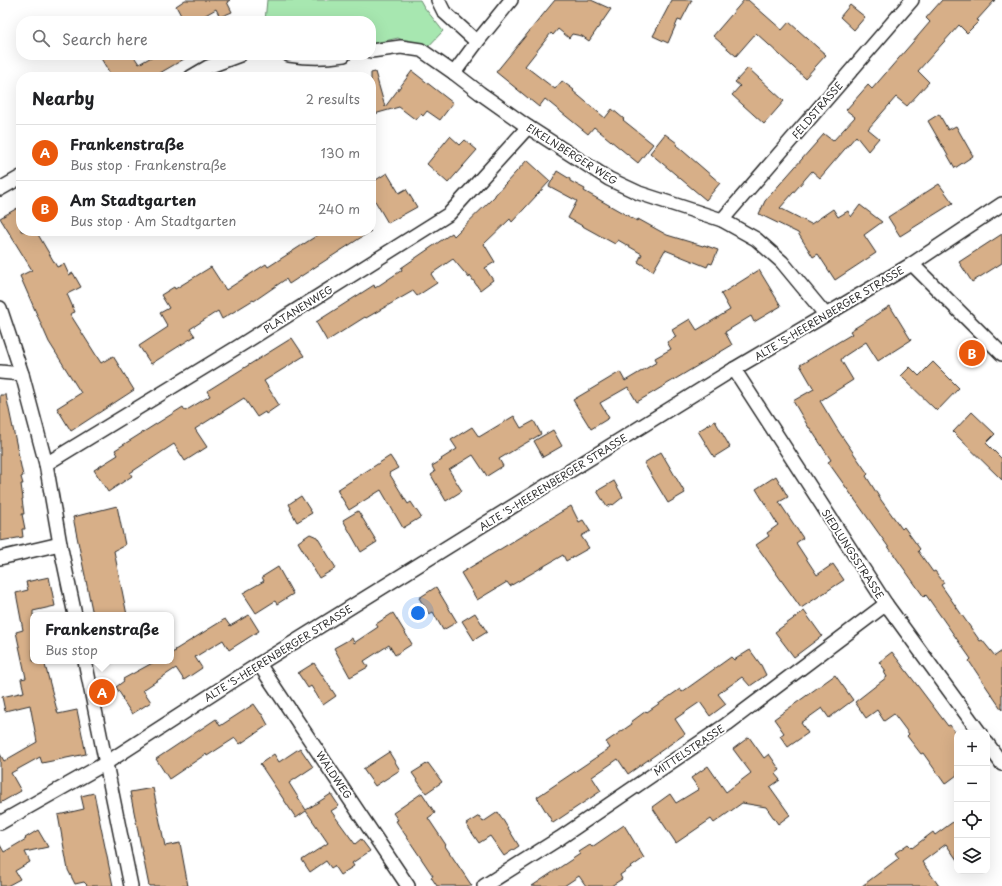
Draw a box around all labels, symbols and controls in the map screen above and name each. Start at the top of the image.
search box [16,16,376,60]
icon: search [30,27,52,49]
text: Search here [62,27,148,50]
street label: FELDSTRASSE [788,78,846,141]
text: Nearby [32,85,94,111]
text: 2 results [306,89,360,108]
street label: EIKELNBERGER WEG [524,119,621,188]
text: Frankenstraße [70,132,184,155]
text: A [40,143,50,162]
text: 130 m [321,143,360,162]
text: Bus stop · Frankenstraße [70,155,227,174]
text: Am Stadtgarten [70,188,196,211]
text: B [41,199,49,218]
text: 240 m [318,199,360,218]
text: Bus stop · Am Stadtgarten [70,211,236,230]
street label: ALTE 'S-HEERENBERGER STRASSE [751,262,906,363]
street label: PLATANENWEG [260,281,335,336]
pin: B [959,338,985,368]
street label: ALTE 'S-HEERENBERGER STRASSE [476,430,630,534]
street label: SIEDLUNGSSTRASSE [819,506,888,601]
street label: ALTE 'S-HEERENBERGER STRASSE [201,601,355,705]
your location [408,603,428,623]
popup [30,612,174,664]
text: Frankenstraße [45,617,159,640]
text: Bus stop [45,640,98,659]
pin: A [89,677,115,707]
street label: MITTELSTRASSE [650,720,727,779]
map controls [954,730,990,874]
button: + [954,730,990,766]
street label: WALDWEG [313,748,356,802]
button: − [954,766,990,802]
button: locate [954,802,990,838]
button: layers [954,838,990,874]

